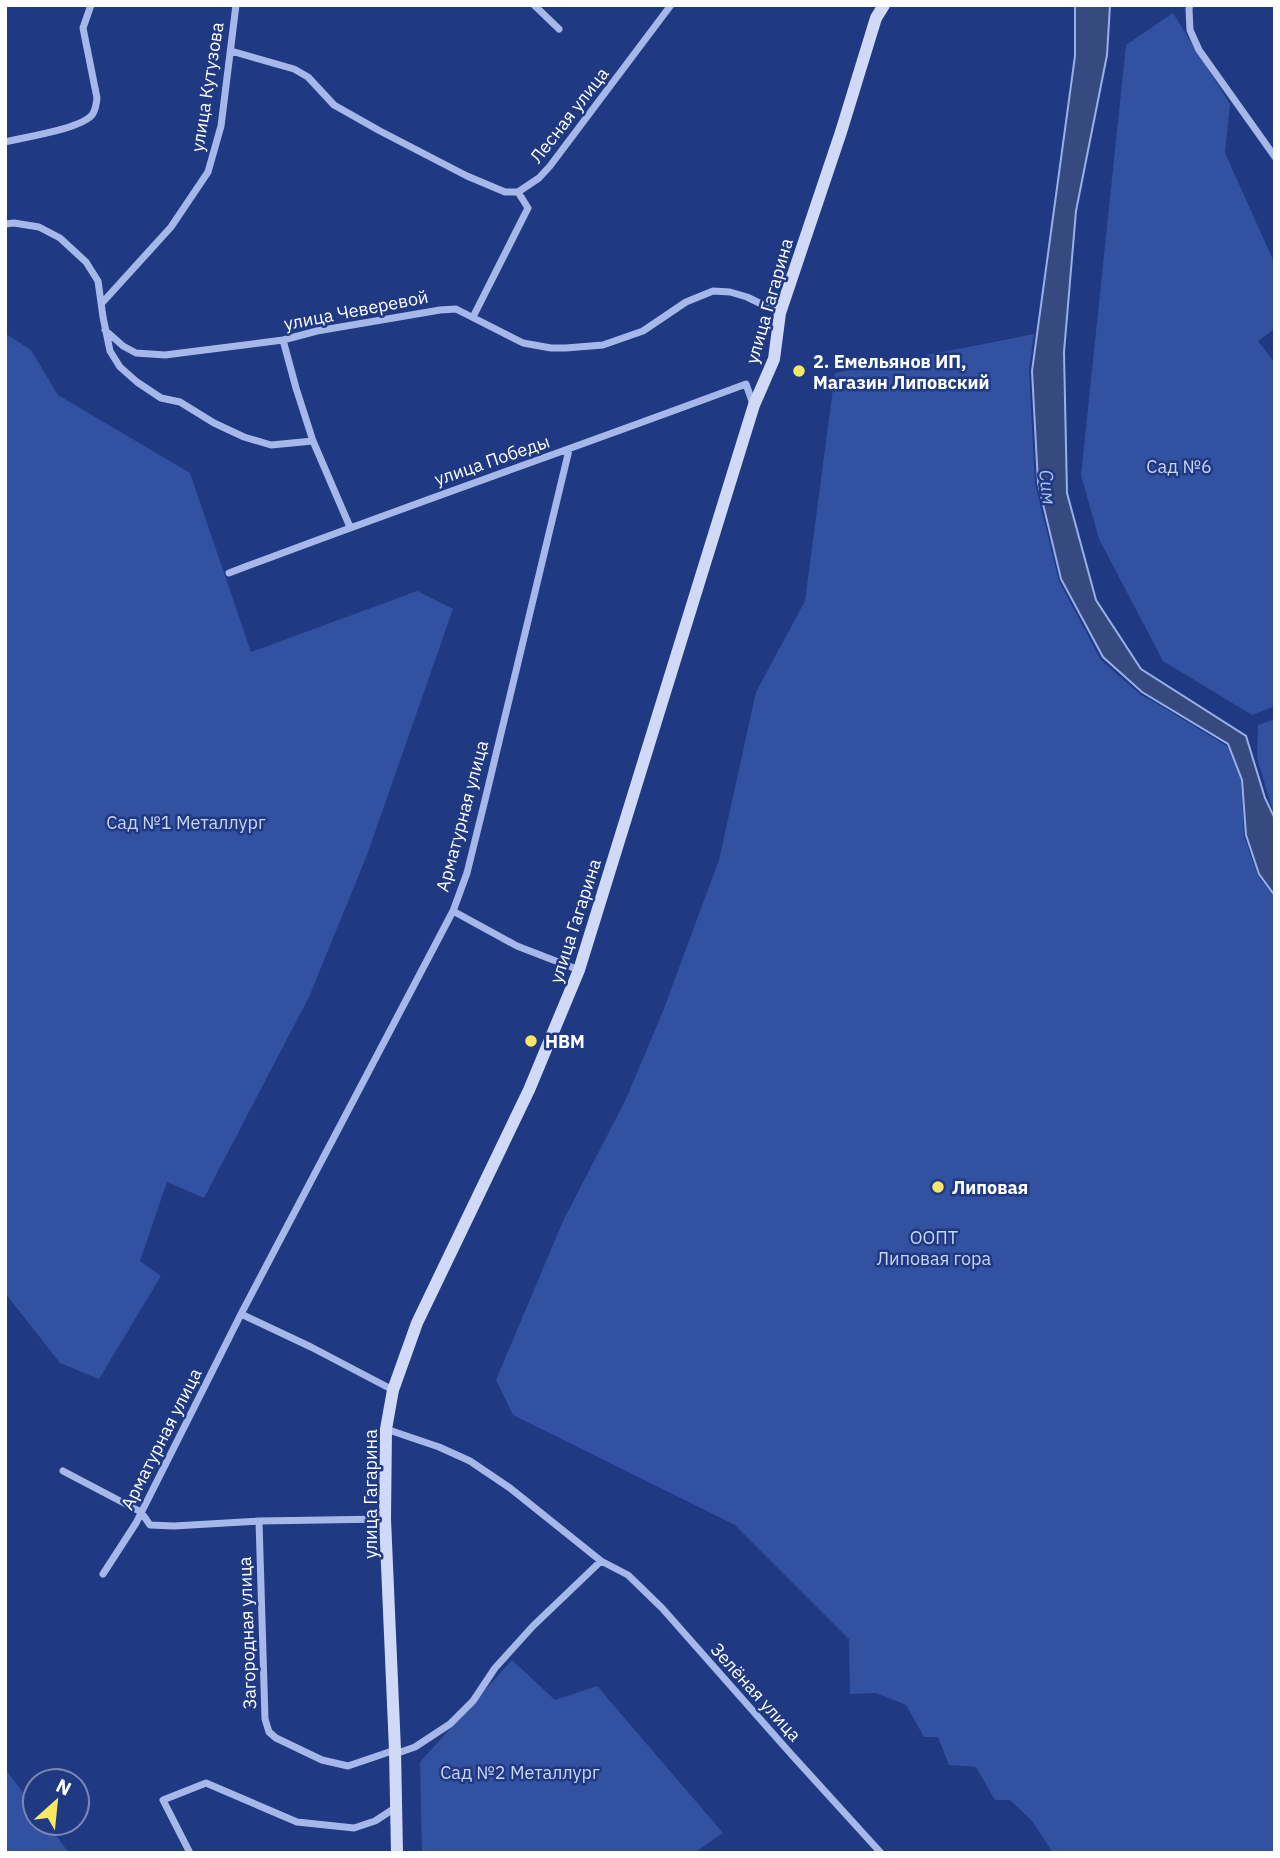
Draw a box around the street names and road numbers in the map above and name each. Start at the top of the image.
street label: улица Кутузова [185,20,229,153]
street label: Лесная улица [524,62,614,167]
street label: улица Гагарина [740,235,798,366]
street label: улица Чеверевой [282,285,430,335]
street label: улица Победы [431,429,553,491]
street label: Арматурная улица [431,737,493,894]
street label: улица Гагарина [544,855,606,986]
street label: Арматурная улица [115,1364,207,1514]
street label: улица Гагарина [359,1429,382,1559]
street label: Загородная улица [233,1556,261,1710]
street label: Зелёная улица [706,1638,806,1746]

